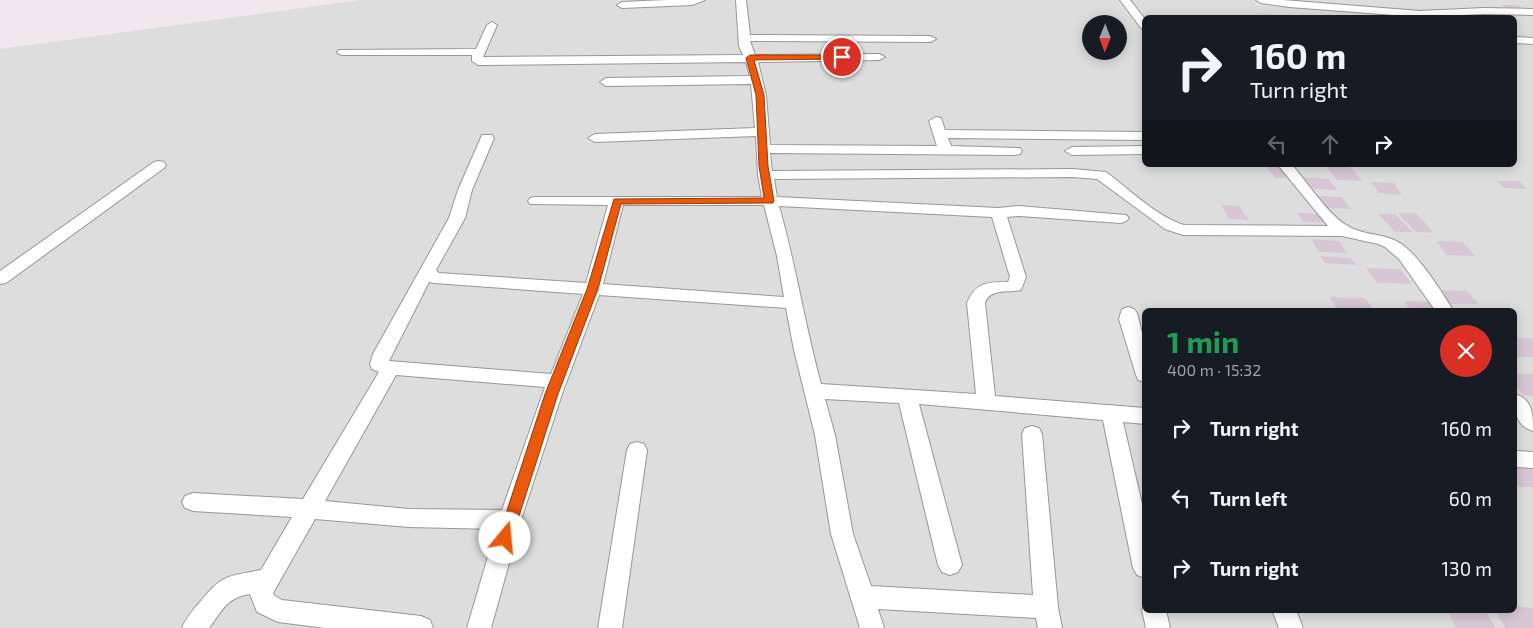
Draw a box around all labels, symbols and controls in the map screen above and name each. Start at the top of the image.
north arrow [1082,15,1128,60]
map controls [1082,15,1127,60]
text: 160 m [1250,34,1346,76]
icon: right [1167,35,1232,100]
pin [821,36,863,78]
icon: arrive [828,43,856,71]
text: Turn right [1250,76,1348,102]
icon: left [1263,130,1291,158]
icon: ahead [1316,130,1344,158]
icon: right [1369,130,1397,158]
text: 1 min [1167,323,1239,359]
button: close [1440,325,1492,377]
text: 400 m · 15:32 [1167,360,1261,379]
icon: right [1167,414,1195,442]
text: Turn right [1210,417,1298,440]
text: 160 m [1441,417,1492,440]
icon: left [1167,484,1195,512]
text: Turn left [1210,487,1287,510]
text: 60 m [1449,487,1492,510]
position arrow [478,511,530,563]
icon: right [1167,554,1195,582]
text: Turn right [1210,557,1298,580]
text: 130 m [1442,557,1492,580]

